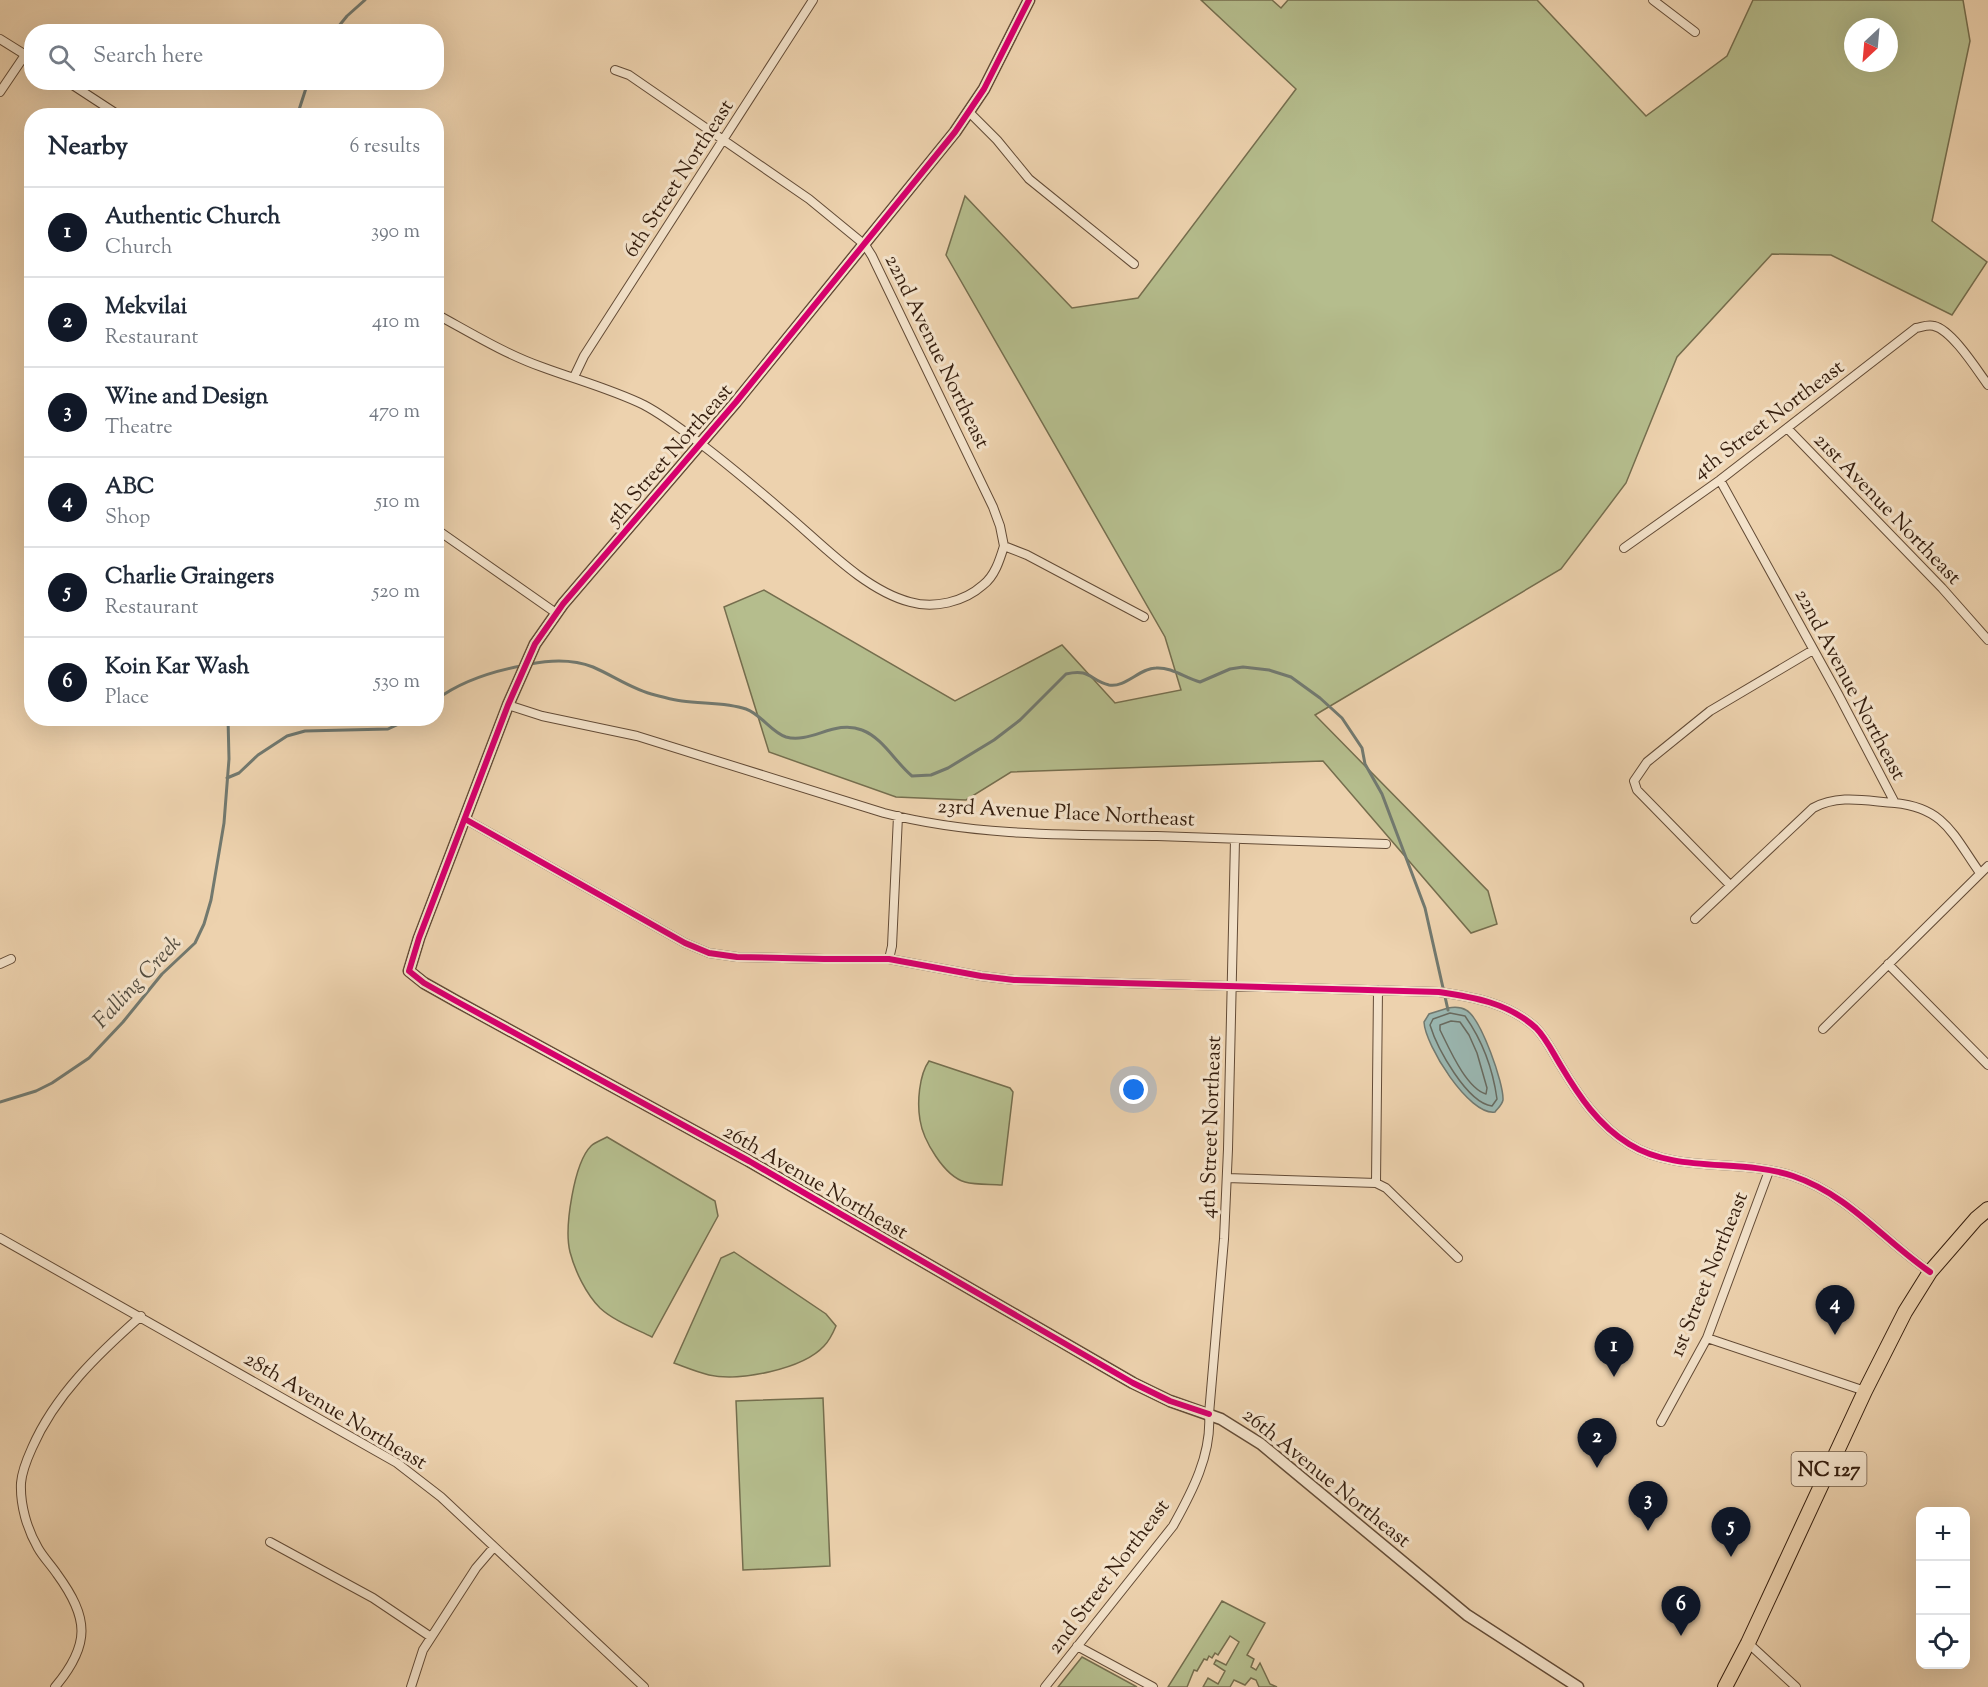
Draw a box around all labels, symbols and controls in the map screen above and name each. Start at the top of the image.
north arrow [1844,18,1898,72]
search box [24,24,444,90]
icon: search [45,41,78,74]
text: Search here [93,41,203,73]
street label: 6th Street Northeast [617,94,742,264]
text: Nearby [48,129,128,166]
text: 6 results [350,133,420,162]
text: Authentic Church [105,202,280,234]
text: 1 [64,218,71,247]
text: 390 m [371,218,420,247]
text: Church [105,234,172,263]
street label: 22nd Avenue Northeast [876,250,996,454]
text: Mekvilai [105,292,187,324]
text: 2 [63,308,72,337]
text: 410 m [372,308,420,337]
text: Restaurant [105,324,198,353]
street label: 4th Street Northeast [1687,354,1851,488]
street label: 5th Street Northeast [600,378,741,534]
text: Wine and Design [105,382,268,414]
text: 3 [63,398,72,427]
text: 470 m [369,398,420,427]
text: Theatre [105,414,173,443]
street label: 21st Avenue Northeast [1806,426,1967,592]
text: ABC [105,472,154,504]
text: 4 [62,488,73,517]
text: 510 m [375,488,420,517]
text: Shop [105,504,150,533]
text: Charlie Graingers [105,562,274,594]
text: 5 [64,578,71,607]
text: 520 m [372,578,420,607]
street label: 22nd Avenue Northeast [1786,584,1912,786]
text: Restaurant [105,594,198,623]
text: Koin Kar Wash [105,652,249,684]
text: 6 [63,668,72,697]
text: 530 m [374,668,420,697]
text: Place [105,684,149,713]
street label: 23rd Avenue Place Northeast [936,792,1195,836]
water label: Falling Creek [86,929,190,1037]
street label: 4th Street Northeast [1194,1035,1230,1219]
your location [1119,1075,1148,1104]
street label: 26th Avenue Northeast [717,1118,913,1248]
street label: 1st Street Northeast [1663,1188,1757,1362]
pin: 4 [1816,1286,1854,1335]
pin: 1 [1594,1328,1634,1377]
street label: 28th Avenue Northeast [238,1345,432,1478]
street label: 26th Avenue Northeast [1235,1401,1416,1556]
pin: 2 [1578,1418,1616,1468]
road number: NC 127 [1792,1452,1866,1486]
pin: 3 [1628,1482,1668,1531]
street label: 2nd Street Northeast [1041,1493,1178,1661]
map controls [1916,1507,1970,1669]
button: + [1916,1507,1970,1561]
pin: 5 [1712,1508,1750,1557]
button: − [1916,1561,1970,1615]
pin: 6 [1662,1586,1700,1636]
button: locate [1916,1615,1970,1669]

